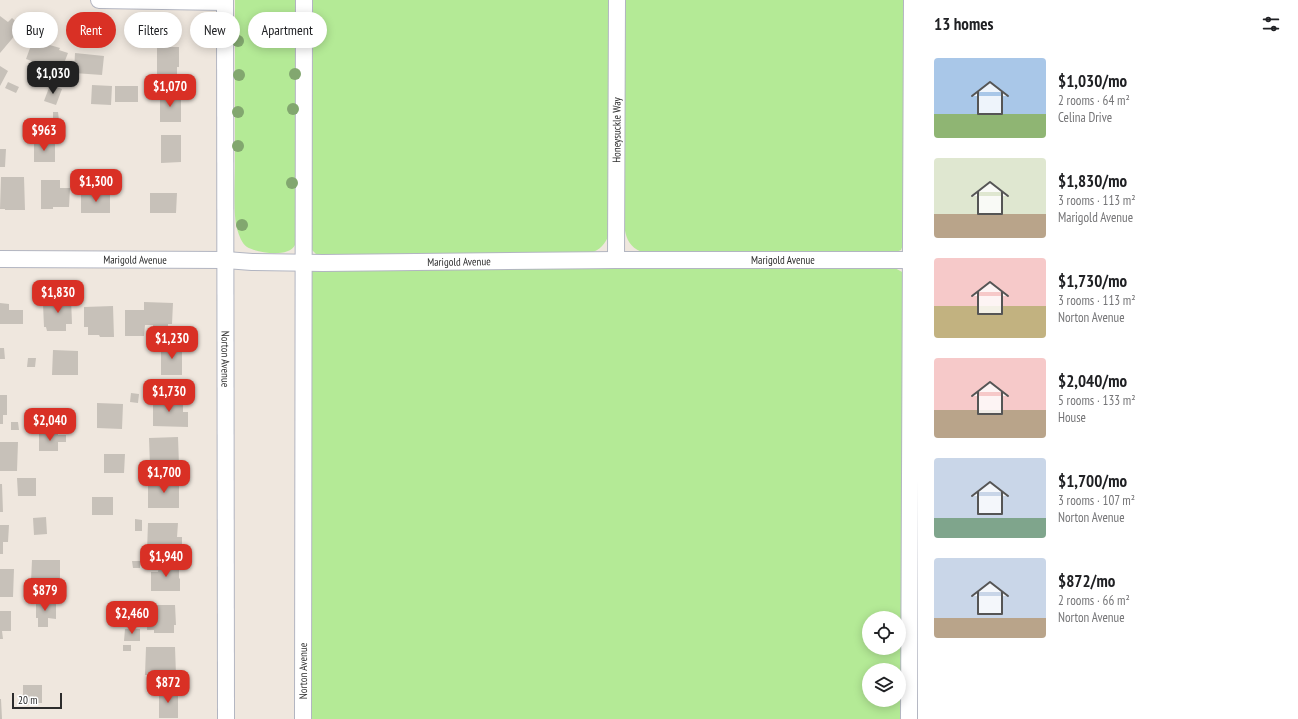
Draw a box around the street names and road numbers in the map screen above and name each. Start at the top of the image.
street label: Honeysuckle Way [609,96,624,163]
street label: Marigold Avenue [103,252,167,267]
street label: Marigold Avenue [751,253,815,267]
street label: Marigold Avenue [427,254,491,269]
street label: Norton Avenue [218,331,233,388]
street label: Norton Avenue [296,642,310,699]

